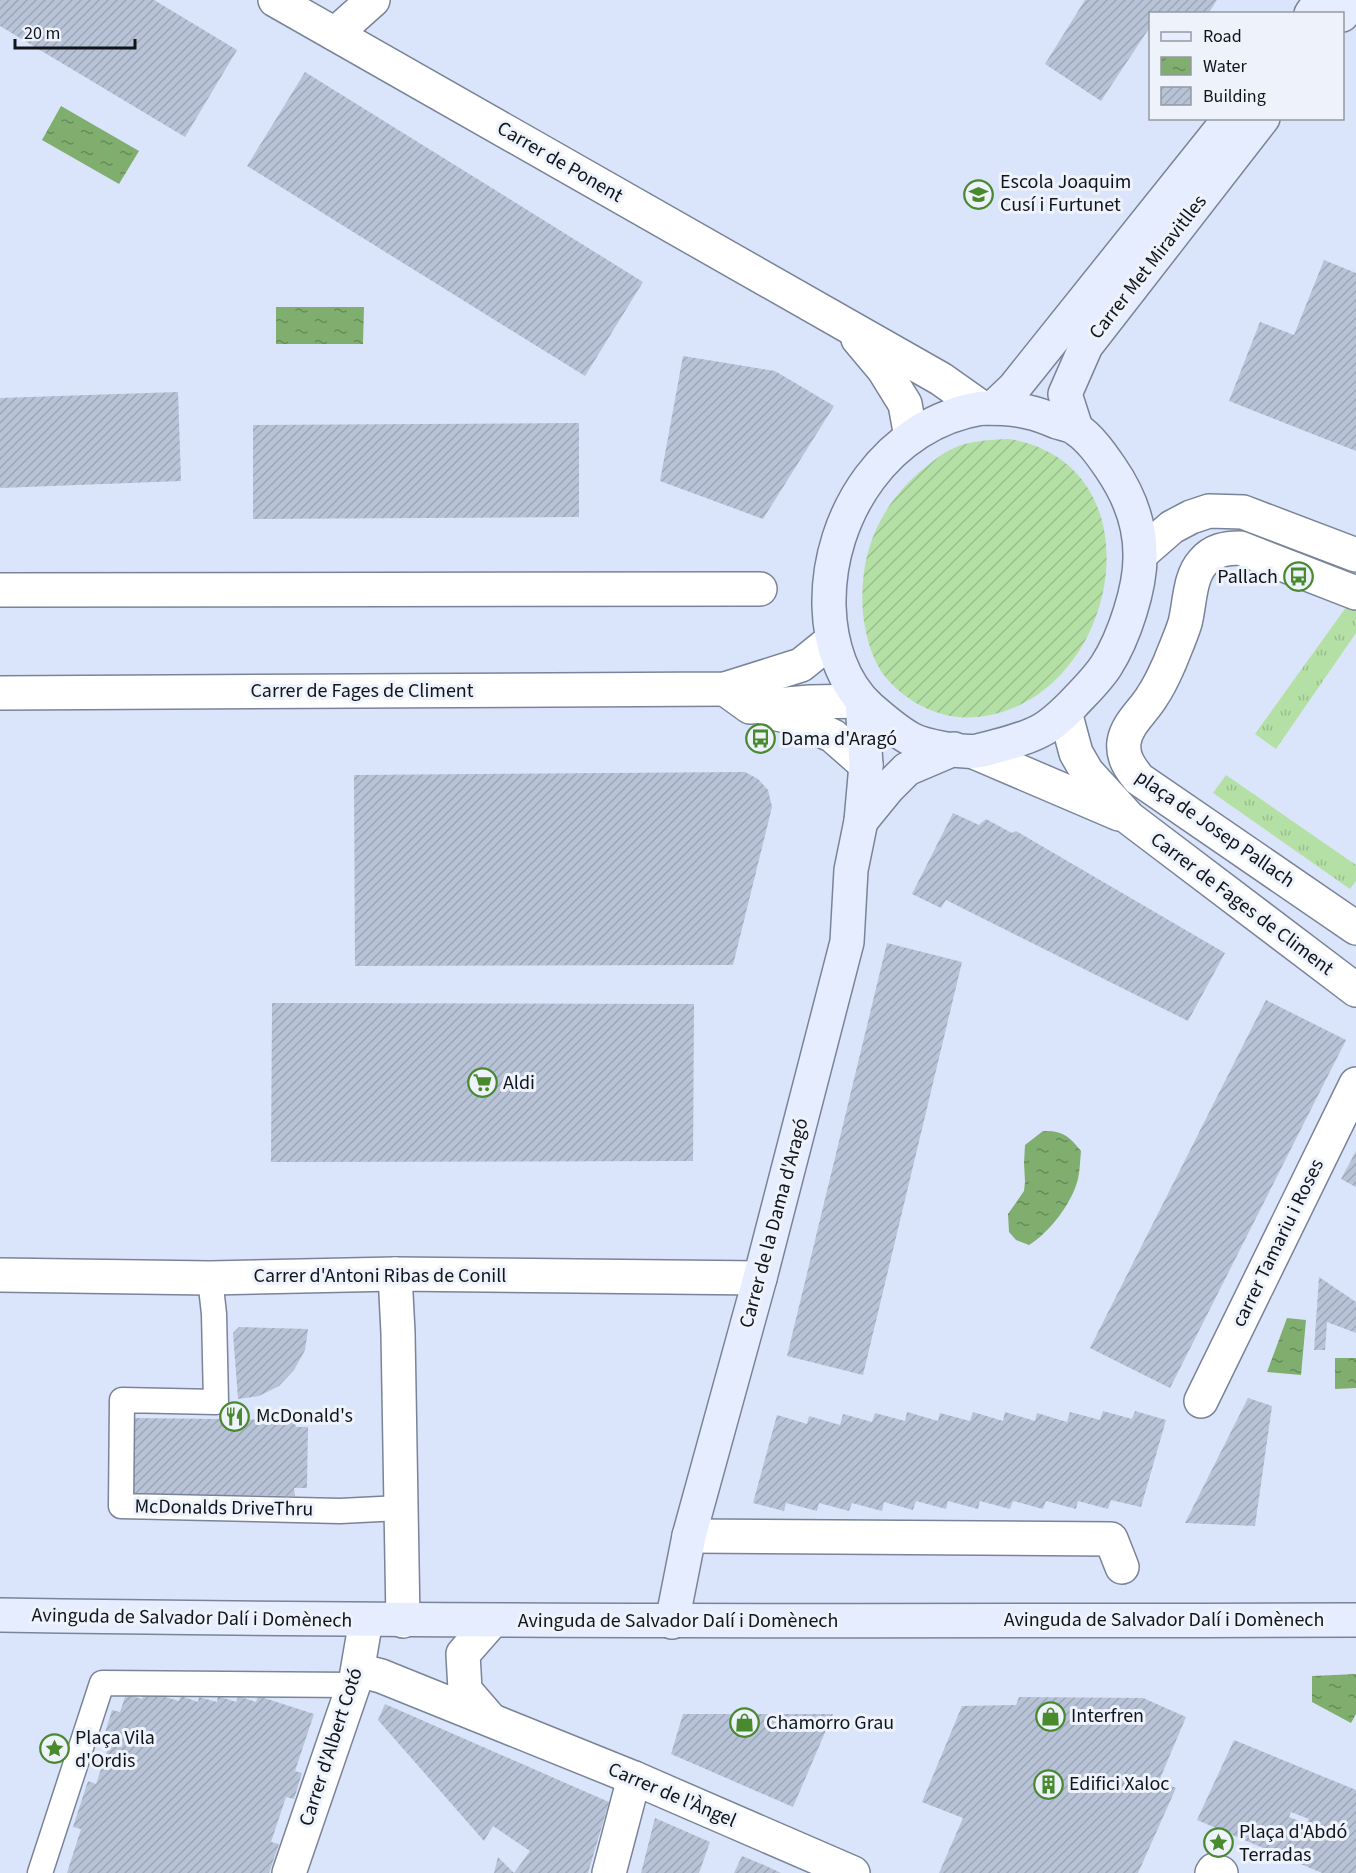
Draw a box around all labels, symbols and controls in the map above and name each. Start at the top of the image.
scale bar [15,12,135,50]
legend [1149,12,1344,120]
text: 20 m [24,21,60,46]
text: Road [1203,24,1242,49]
text: Water [1203,54,1247,79]
text: Building [1203,84,1266,109]
street label: Carrer de Ponent [492,115,628,210]
place label: Escola Joaquim Cusí i Furtunet [1000,168,1131,219]
school or university icon: Escola Joaquim Cusí i Furtunet [963,178,995,210]
street label: Carrer Met Miravitlles [1083,189,1213,345]
bus stop icon: Pallach [1283,561,1315,593]
place label: Pallach [1217,563,1278,591]
street label: Carrer de Fages de Climent [250,677,474,705]
bus stop icon: Dama d'Aragó [744,723,776,755]
place label: Dama d'Aragó [781,725,897,753]
street label: plaça de Josep Pallach [1130,763,1300,895]
street label: Carrer de Fages de Climent [1144,826,1340,982]
supermarket icon: Aldi [466,1067,498,1099]
place label: Aldi [503,1069,535,1097]
street label: Carrer de la Dama d'Aragó [732,1115,816,1331]
street label: carrer Tamariu i Roses [1225,1154,1331,1332]
street label: Carrer d'Antoni Ribas de Conill [254,1262,506,1290]
restaurant icon: McDonald's [219,1400,251,1432]
place label: McDonald's [256,1402,353,1430]
street label: McDonalds DriveThru [134,1492,314,1524]
street label: Avinguda de Salvador Dalí i Domènech [31,1601,353,1635]
street label: Avinguda de Salvador Dalí i Domènech [1004,1606,1324,1634]
street label: Avinguda de Salvador Dalí i Domènech [518,1607,838,1635]
street label: Carrer d'Albert Cotó [292,1664,370,1830]
shop icon: Interfren [1034,1700,1066,1732]
place label: Interfren [1071,1702,1144,1730]
shop icon: Chamorro Grau [729,1707,761,1739]
place label: Chamorro Grau [766,1709,894,1737]
place label: Plaça Vila d'Ordis [75,1724,155,1775]
place icon: Plaça Vila d'Ordis [38,1733,70,1765]
street label: Carrer de l'Àngel [604,1755,740,1835]
building icon: Edifici Xaloc [1032,1768,1064,1800]
place label: Edifici Xaloc [1069,1770,1169,1798]
place label: Plaça d'Abdó Terradas [1239,1818,1347,1869]
place icon: Plaça d'Abdó Terradas [1202,1827,1234,1859]

